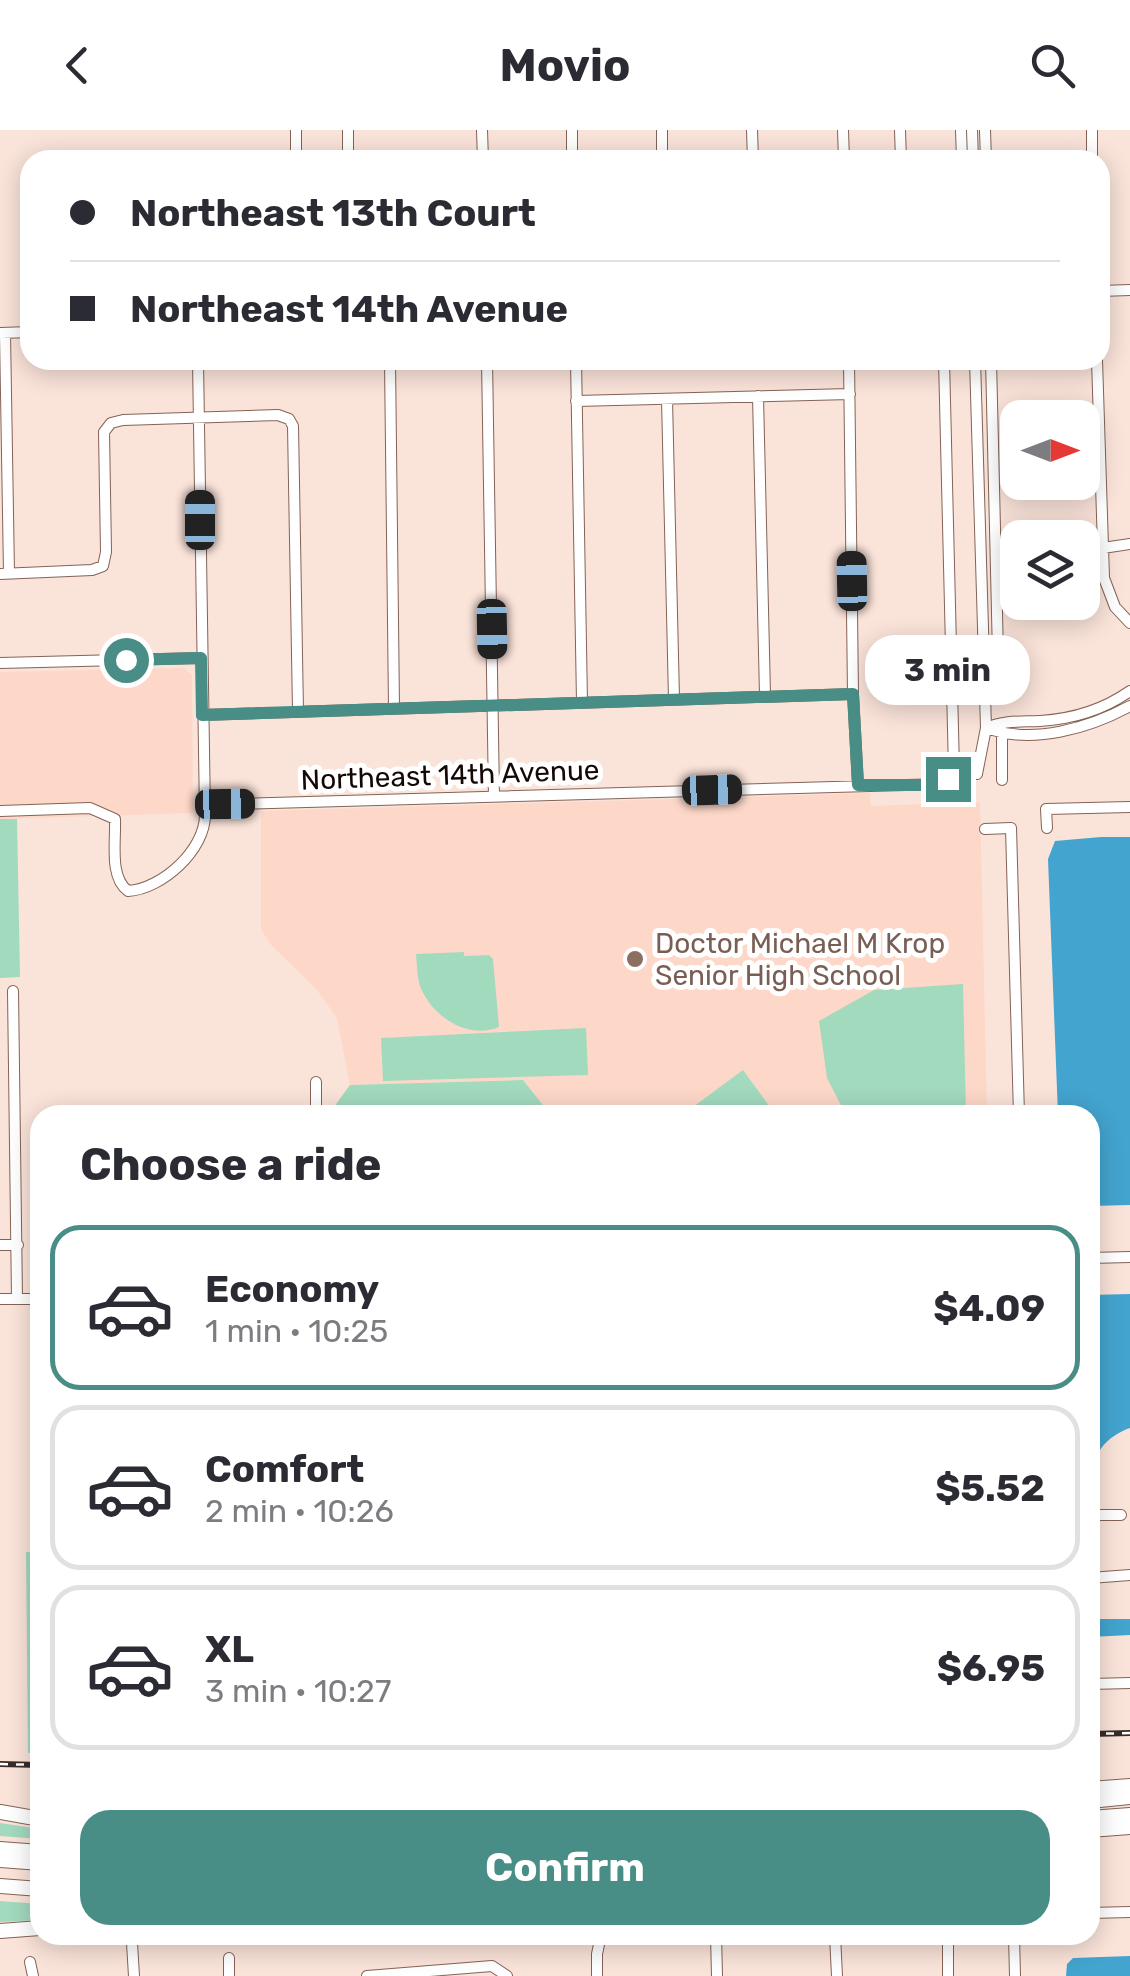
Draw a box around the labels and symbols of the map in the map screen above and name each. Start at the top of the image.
north arrow [1000,400,1100,500]
car [185,490,215,550]
car [836,551,868,611]
car [476,599,508,659]
callout: 3 min [866,634,1030,704]
route start [104,638,149,683]
street label: Northeast 14th Avenue [300,753,600,797]
route end [926,757,971,802]
car [681,774,743,806]
car [195,788,255,820]
place label: Doctor Michael M Krop Senior High School [655,927,945,992]
marker: Doctor Michael M Krop Senior High School [624,948,646,970]

